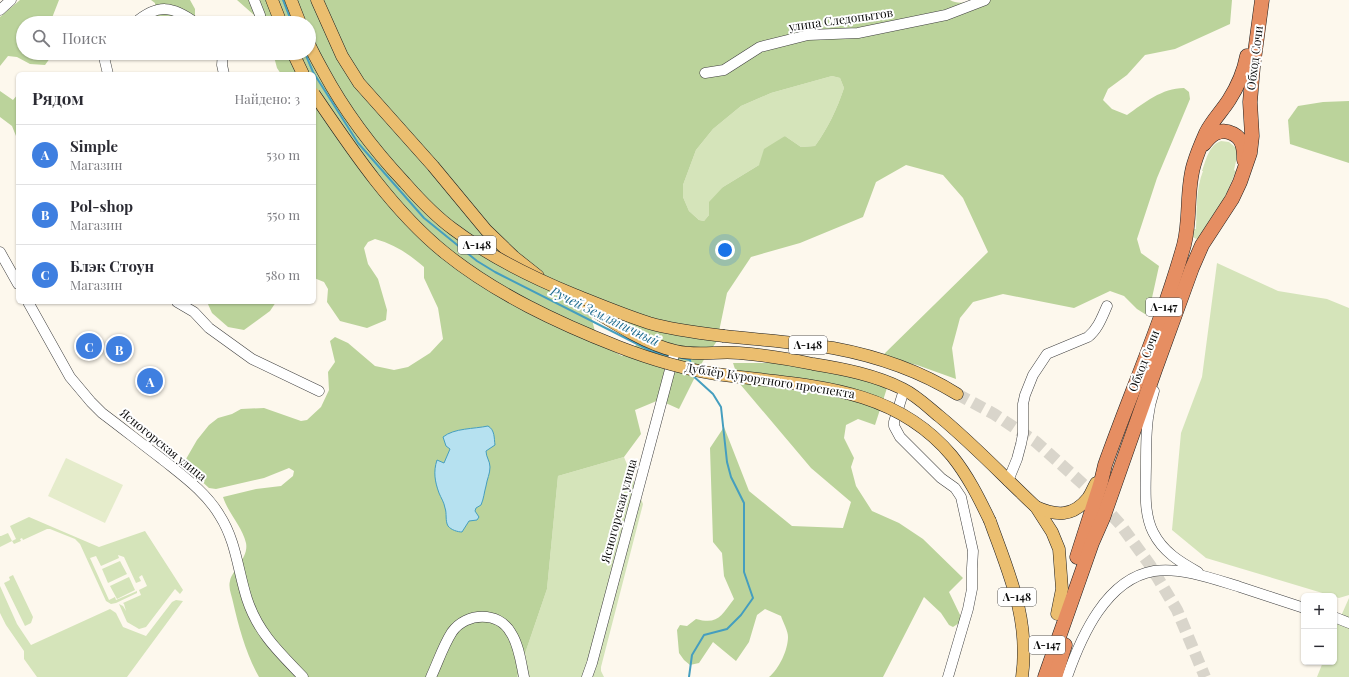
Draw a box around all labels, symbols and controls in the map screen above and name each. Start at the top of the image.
street label: улица Следопытов [787,4,894,34]
search box [16,16,316,60]
street label: Обход Сочи [1242,24,1266,91]
icon: search [30,27,52,49]
text: Поиск [62,28,107,48]
text: Рядом [32,87,84,109]
text: Найдено: 3 [235,90,300,107]
text: Simple [70,136,118,156]
text: A [41,146,49,163]
text: 530 m [266,146,300,163]
text: Магазин [70,156,122,173]
text: Pol-shop [70,196,133,216]
text: B [41,206,49,223]
text: 550 m [267,206,300,223]
text: Магазин [70,216,122,233]
road number: А-148 [458,236,496,254]
your location [715,240,735,260]
text: Блэк Стоун [70,256,154,276]
text: C [40,266,50,283]
text: 580 m [265,266,300,283]
text: Магазин [70,276,122,293]
water label: Ручей Земляничный [547,281,663,350]
road number: А-147 [1146,298,1182,316]
street label: Обход Сочи [1124,327,1162,394]
pin: C [76,331,102,361]
pin: B [106,334,132,364]
road number: А-148 [789,336,827,354]
street label: Дублёр Курортного проспекта [684,359,856,401]
pin: A [137,366,163,396]
street label: Ясногорская улица [116,404,210,484]
street label: Ясногорская улица [596,457,640,565]
road number: А-148 [998,588,1036,606]
map controls [1301,593,1337,665]
button: + [1301,593,1337,629]
button: − [1301,629,1337,665]
road number: А-147 [1029,636,1065,654]

